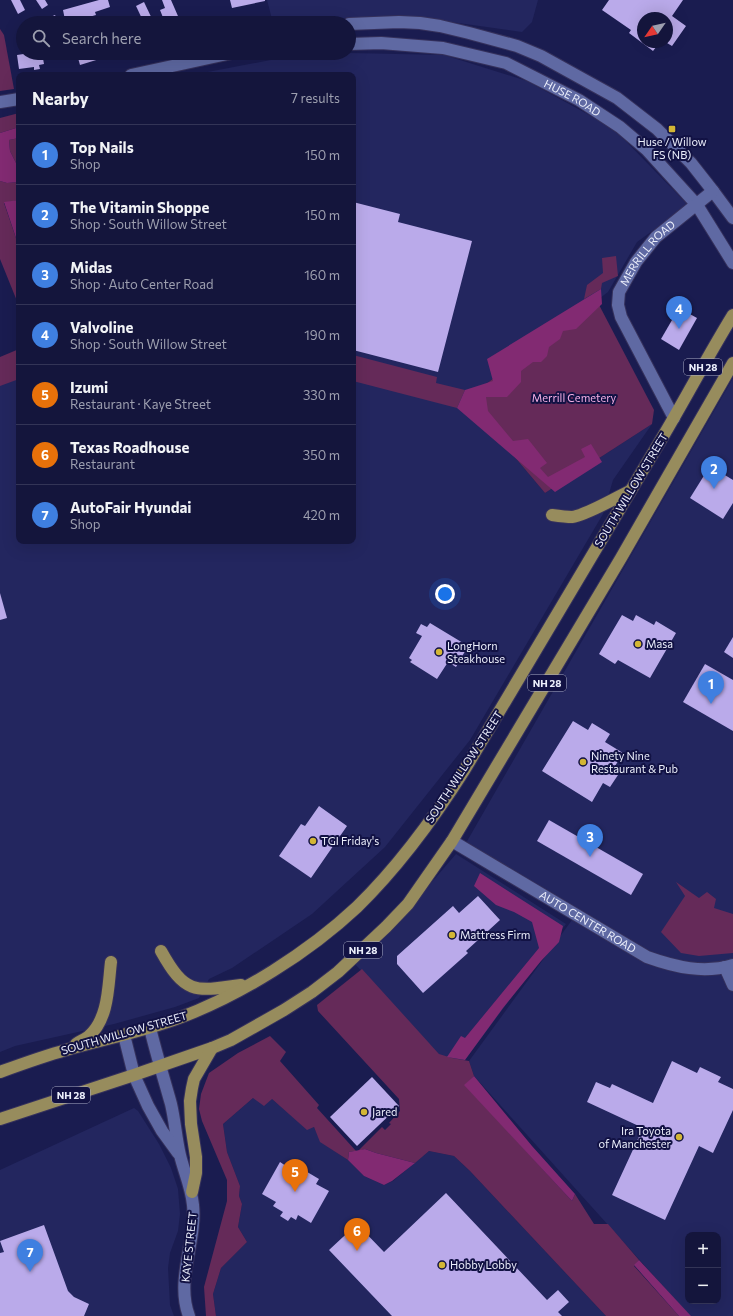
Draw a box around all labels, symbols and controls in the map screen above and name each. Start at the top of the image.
north arrow [637,12,673,48]
search box [16,16,356,60]
icon: search [30,27,52,49]
text: Search here [62,29,141,47]
street label: HUSE ROAD [542,76,603,119]
text: Nearby [32,88,89,109]
text: 7 results [291,90,340,106]
marker: Huse / Willow FS (NB) [667,124,677,134]
place label: Huse / Willow FS (NB) [637,135,707,161]
text: Top Nails [70,138,134,156]
text: 1 [42,147,48,163]
text: 150 m [305,147,340,163]
text: Shop [70,156,101,172]
text: The Vitamin Shoppe [70,198,209,216]
text: 2 [41,207,49,223]
text: 150 m [305,207,340,223]
text: Shop · South Willow Street [70,216,227,232]
street label: MERRILL ROAD [617,217,677,288]
text: Midas [70,258,112,276]
text: 3 [41,267,49,283]
text: 160 m [304,267,340,283]
text: Shop · Auto Center Road [70,276,214,292]
pin: 4 [666,296,692,329]
text: Valvoline [70,318,133,336]
text: 4 [41,327,49,343]
text: 190 m [304,327,340,343]
text: Shop · South Willow Street [70,336,227,352]
road number: NH 28 [684,359,722,375]
text: Izumi [70,378,108,396]
text: 5 [41,387,49,403]
text: 330 m [303,387,340,403]
park label: Merrill Cemetery [532,391,617,404]
text: Restaurant · Kaye Street [70,396,211,412]
street label: SOUTH WILLOW STREET [591,430,670,549]
text: Texas Roadhouse [70,438,189,456]
text: 6 [41,447,49,463]
text: 350 m [303,447,340,463]
text: Restaurant [70,456,135,472]
pin: 2 [701,456,727,489]
text: AutoFair Hyundai [70,498,192,516]
text: 7 [41,507,49,523]
text: 420 m [303,507,340,523]
text: Shop [70,516,101,532]
your location [435,584,455,604]
place label: Masa [646,637,673,650]
place label: LongHorn Steakhouse [447,639,505,665]
marker: Masa [633,639,643,649]
marker: LongHorn Steakhouse [434,647,444,657]
pin: 1 [698,671,724,704]
road number: NH 28 [528,675,566,691]
street label: SOUTH WILLOW STREET [423,708,505,825]
place label: Ninety Nine Restaurant & Pub [591,749,678,775]
marker: Ninety Nine Restaurant & Pub [578,757,588,767]
pin: 3 [577,824,603,857]
place label: TGI Friday's [321,834,379,847]
marker: TGI Friday's [308,836,318,846]
street label: AUTO CENTER ROAD [537,888,639,955]
place label: Mattress Firm [460,928,530,941]
marker: Mattress Firm [447,930,457,940]
road number: NH 28 [344,942,382,958]
street label: SOUTH WILLOW STREET [59,1008,188,1057]
road number: NH 28 [52,1087,90,1103]
place label: Jared [372,1105,397,1119]
marker: Jared [359,1107,369,1117]
place label: Ira Toyota of Manchester [598,1124,672,1150]
marker: Ira Toyota of Manchester [674,1132,684,1142]
pin: 5 [282,1159,308,1192]
street label: KAYE STREET [178,1211,199,1283]
pin: 6 [344,1218,370,1251]
map controls [685,1232,721,1304]
button: + [685,1232,721,1268]
pin: 7 [17,1239,43,1272]
place label: Hobby Lobby [450,1258,517,1271]
marker: Hobby Lobby [437,1260,447,1270]
button: − [685,1268,721,1304]

